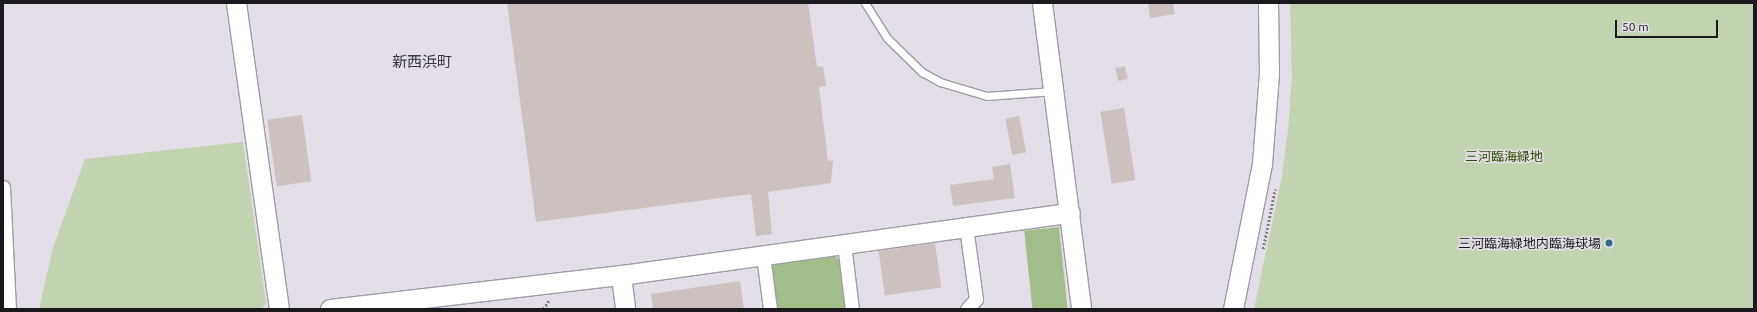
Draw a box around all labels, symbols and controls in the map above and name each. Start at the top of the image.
scale bar [1617,12,1720,38]
text: 50 m [1622,20,1649,33]
district label: 新西浜町 [392,53,452,71]
park label: 三河臨海緑地 [1465,148,1543,164]
place label: 三河臨海緑地内臨海球場 [1458,235,1601,251]
marker: 三河臨海緑地内臨海球場 [1604,238,1614,248]

